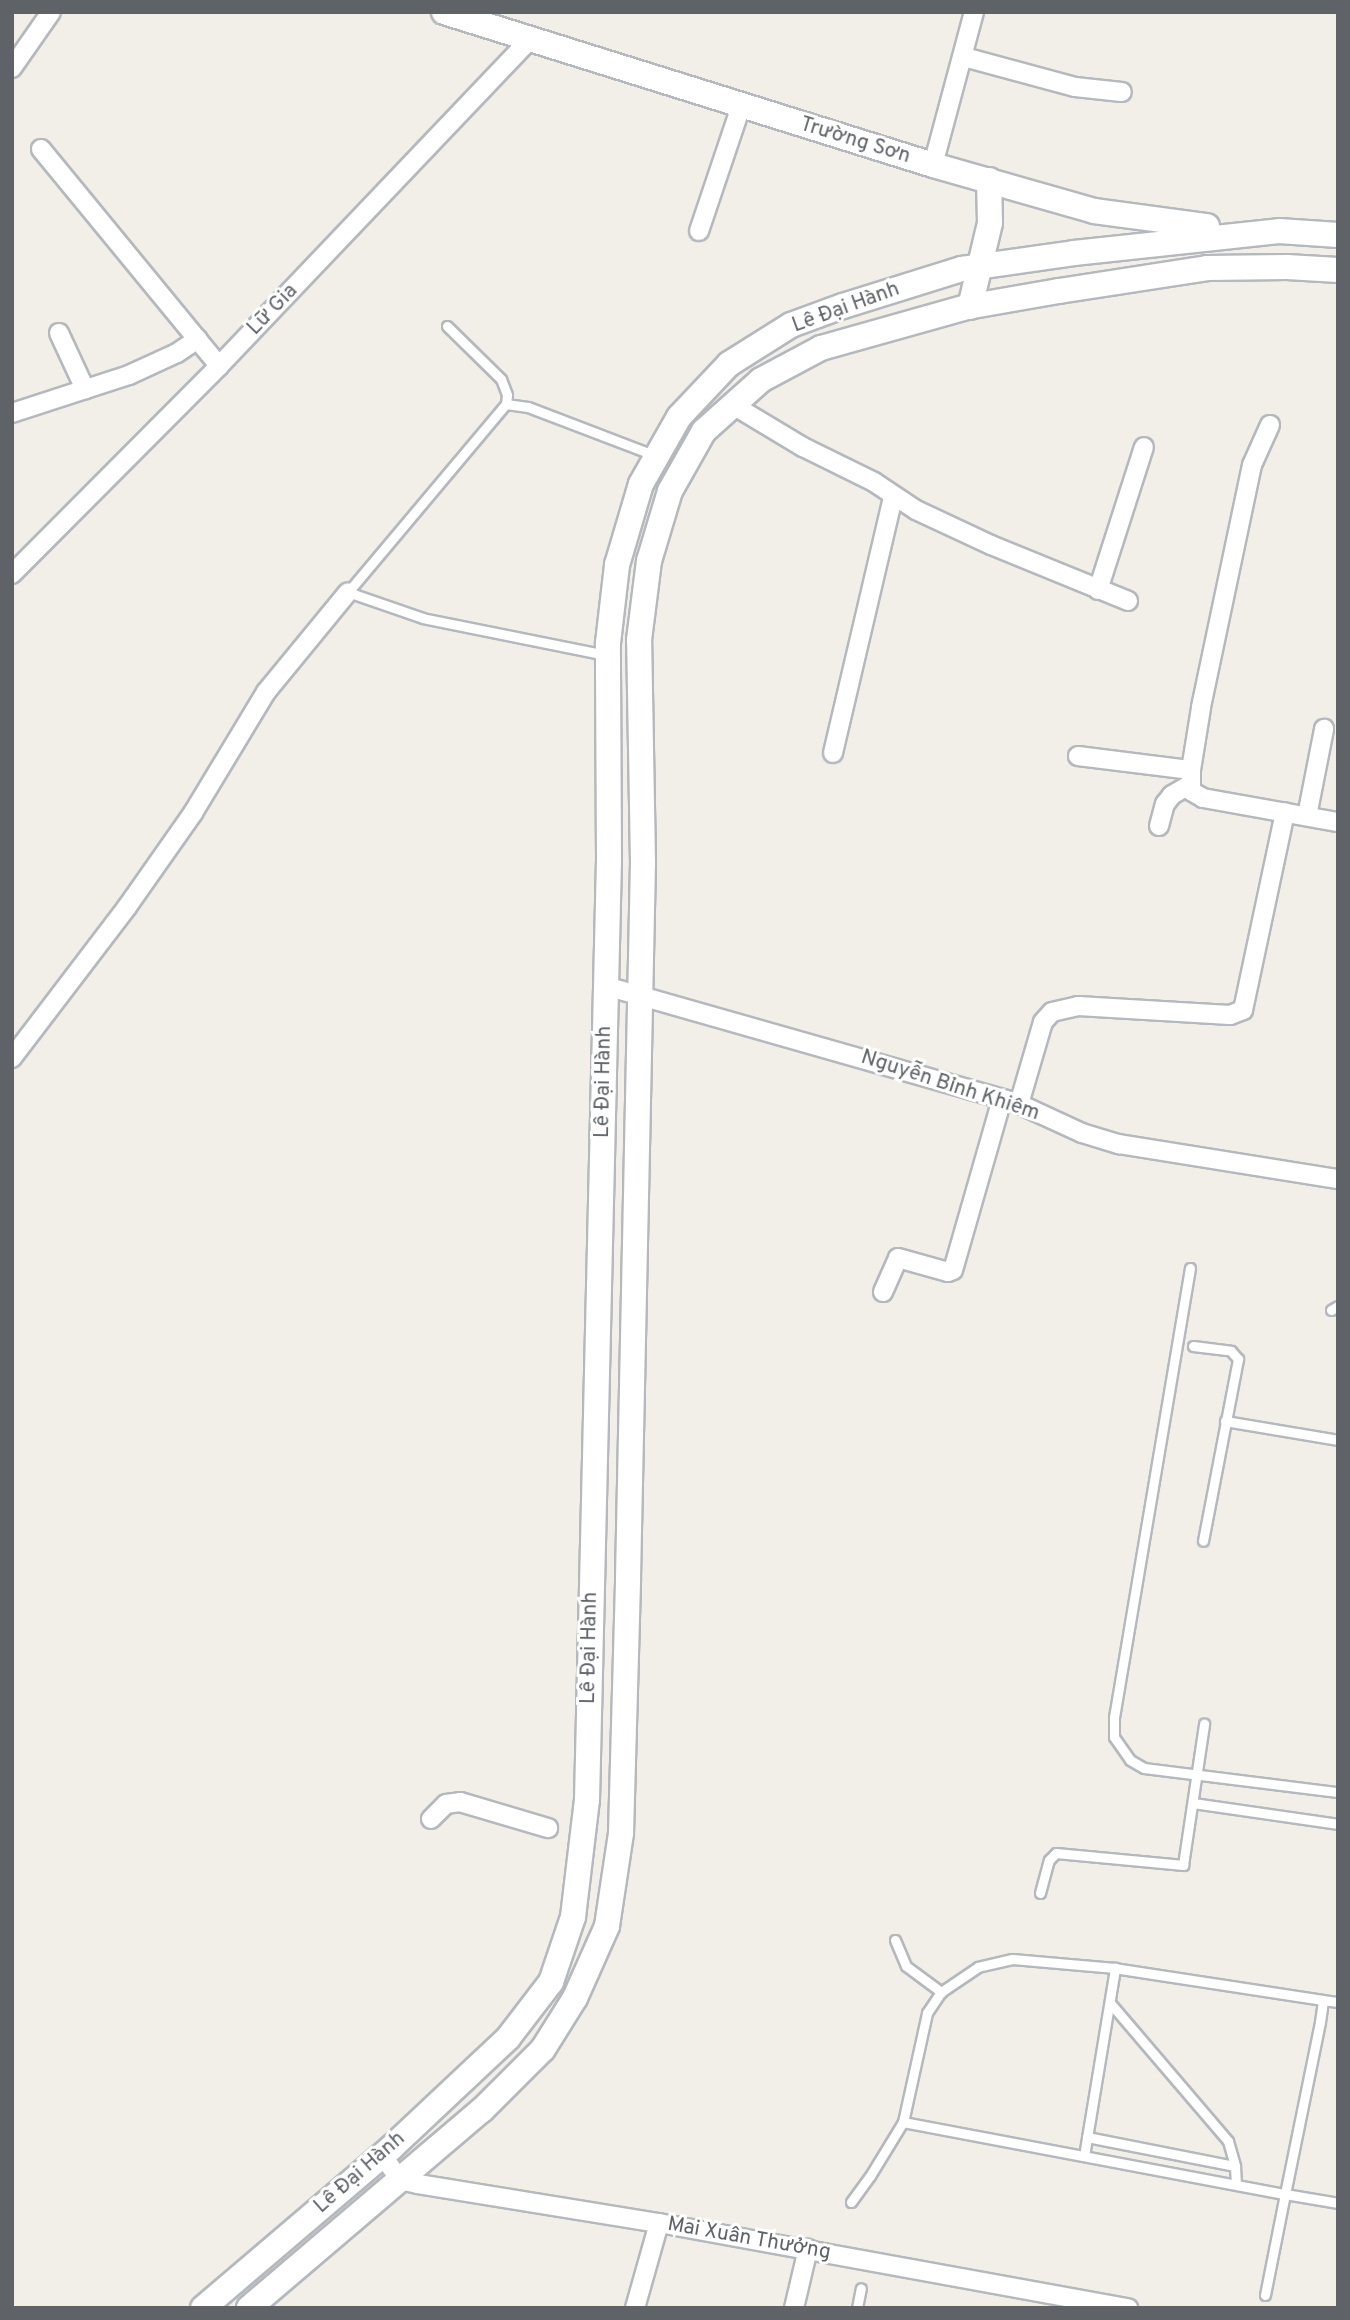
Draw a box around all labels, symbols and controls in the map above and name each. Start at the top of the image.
street label: Trường Sơn [797,112,913,170]
street label: Lê Đại Hành [789,277,903,339]
street label: Lữ Gia [242,279,304,341]
street label: Lê Đại Hành [590,1026,618,1138]
street label: Nguyễn Bỉnh Khiêm [858,1045,1042,1127]
street label: Lê Đại Hành [576,1592,604,1704]
street label: Lê Đại Hành [309,2127,411,2219]
street label: Mai Xuân Thưởng [665,2212,833,2266]

